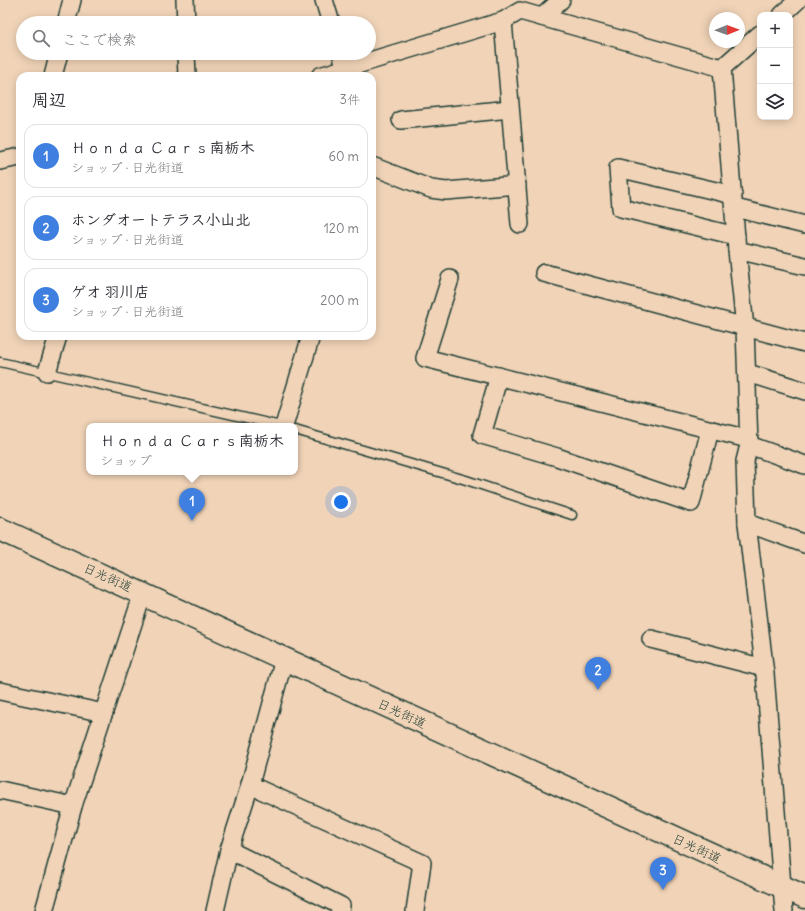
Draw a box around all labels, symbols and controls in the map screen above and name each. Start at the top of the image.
north arrow [709,12,745,48]
map controls [757,12,793,120]
button: + [757,12,793,48]
search box [16,16,376,60]
icon: search [30,27,52,49]
text: ここで検索 [62,30,137,49]
button: − [757,48,793,84]
button: layers [757,84,793,120]
text: 周辺 [32,89,66,111]
text: 3件 [340,91,360,108]
text: Ｈｏｎｄａ Ｃａｒｓ南栃木 [71,138,255,157]
text: 1 [43,148,49,165]
text: 60 m [328,148,359,165]
text: ショップ · 日光街道 [71,159,184,176]
text: ホンダオートテラス小山北 [71,210,250,229]
text: 2 [42,220,50,237]
text: 120 m [324,220,359,237]
text: ショップ · 日光街道 [71,231,184,248]
text: ゲオ 羽川店 [71,282,150,301]
text: 3 [42,292,50,309]
text: 200 m [320,292,359,309]
text: ショップ · 日光街道 [71,303,184,320]
popup [86,423,298,475]
text: Ｈｏｎｄａ Ｃａｒｓ南栃木 [100,431,284,450]
text: ショップ [100,452,152,469]
pin: 1 [179,488,205,521]
your location [331,492,351,512]
street label: 日光街道 [81,559,135,596]
pin: 2 [585,657,611,690]
street label: 日光街道 [375,695,429,732]
street label: 日光街道 [670,830,724,867]
pin: 3 [650,857,676,890]

